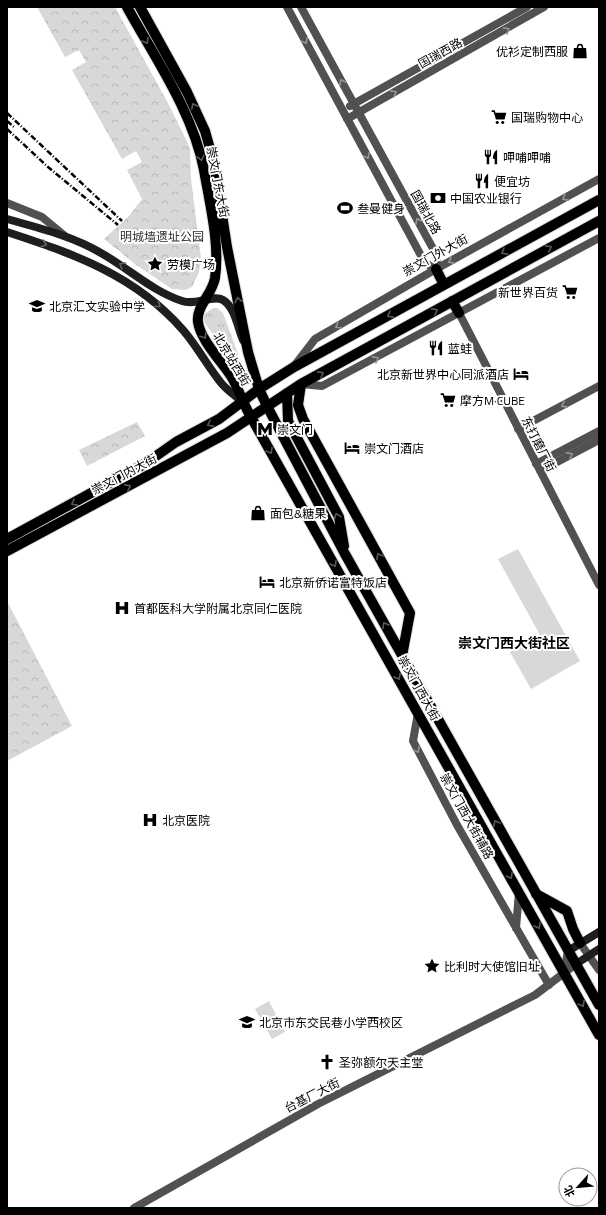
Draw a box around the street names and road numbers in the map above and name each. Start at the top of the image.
street label: 国瑞西路 [414,33,466,73]
street label: 崇文门东大街 [202,145,234,219]
street label: 国瑞北路 [406,186,446,238]
street label: 崇文门外大街 [399,229,471,281]
street label: 北京站西街 [208,328,256,390]
street label: 东打磨厂街 [517,413,561,475]
street label: 崇文门内大街 [88,449,160,499]
street label: 崇文门西大街 [393,652,445,724]
street label: 崇文门西大街辅路 [435,769,499,863]
street label: 台基厂大街 [281,1073,343,1117]

